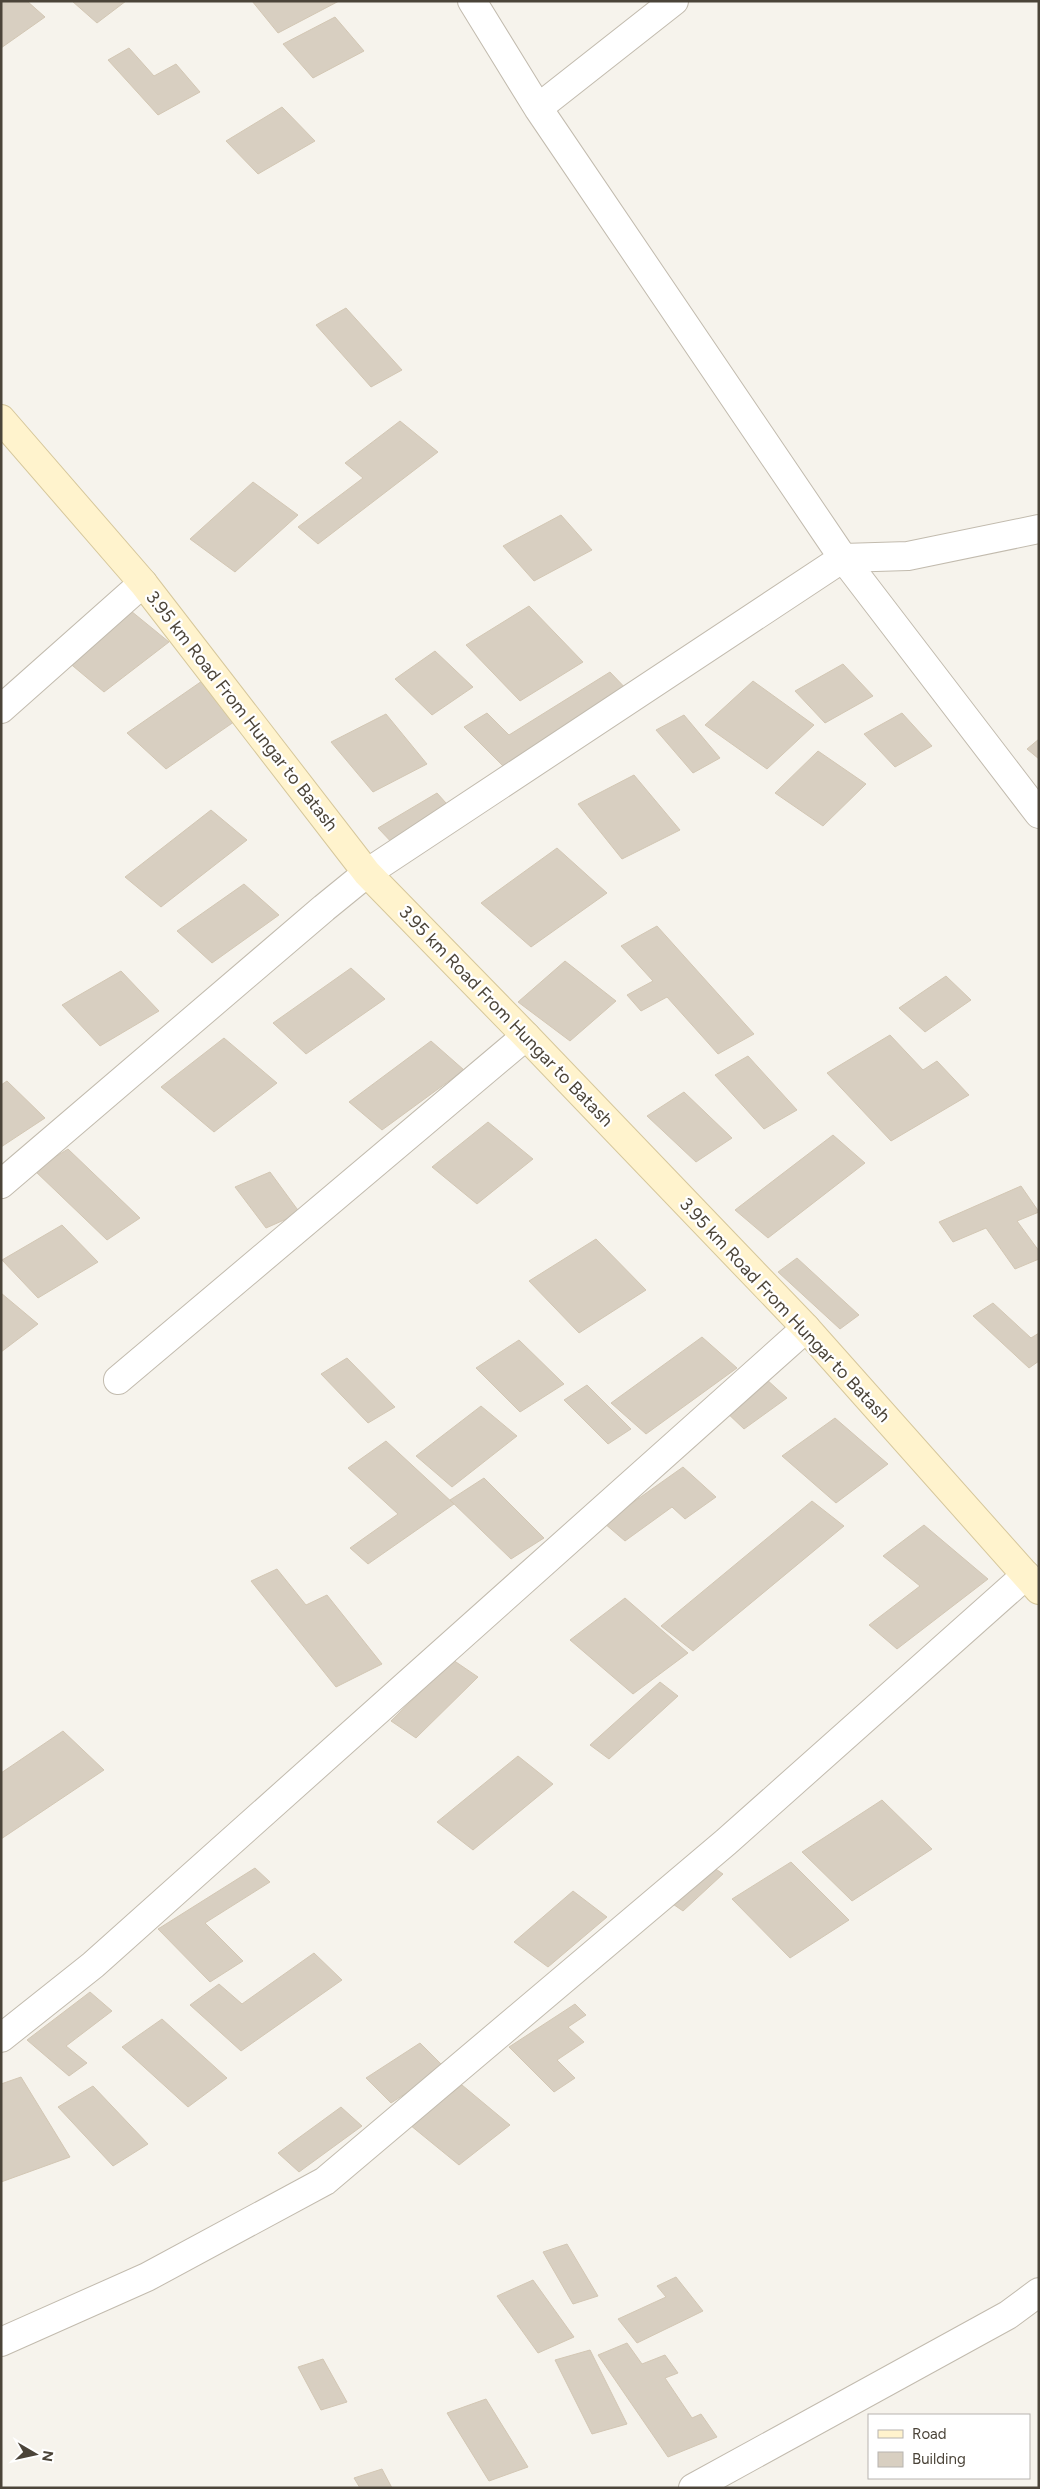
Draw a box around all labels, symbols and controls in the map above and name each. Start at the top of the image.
street label: 3.95 km Road From Hungar to Batash [141,586,343,836]
street label: 3.95 km Road From Hungar to Batash [394,901,618,1131]
street label: 3.95 km Road From Hungar to Batash [675,1193,895,1427]
legend [868,2414,1030,2479]
text: Road [912,2425,947,2443]
north arrow [10,2429,60,2479]
text: N [38,2449,57,2463]
text: Building [912,2450,966,2468]

